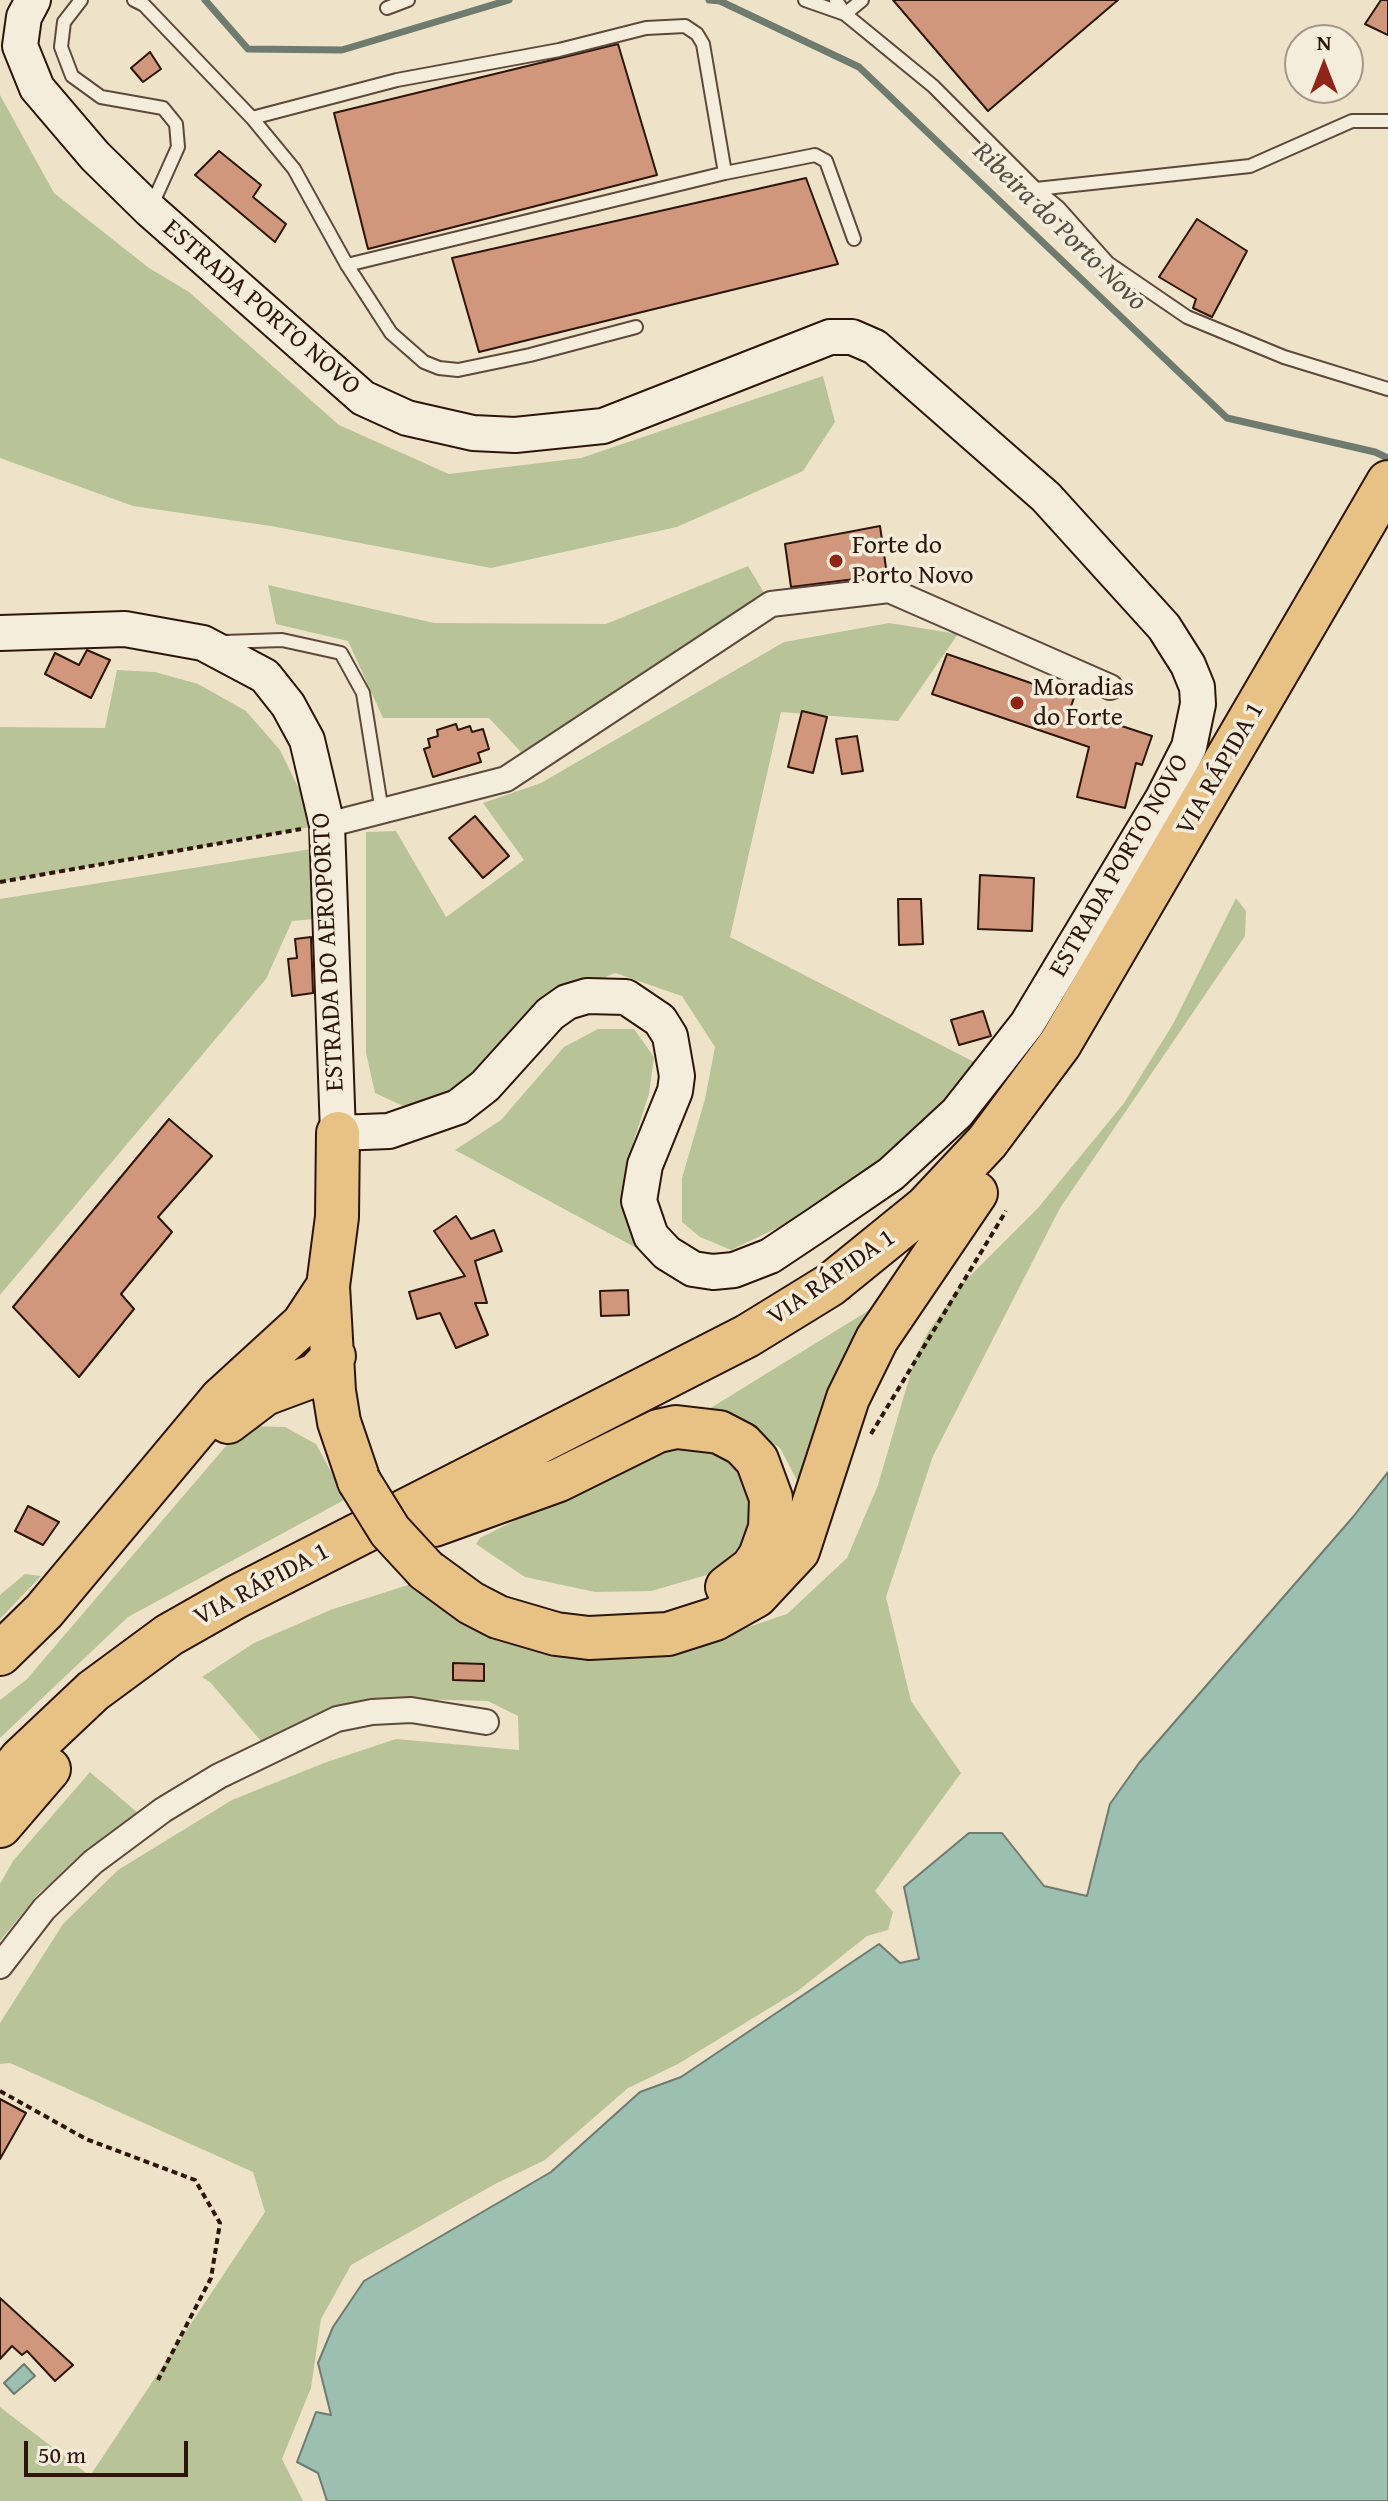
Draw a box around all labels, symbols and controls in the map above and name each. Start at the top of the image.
north arrow [1284,24,1364,104]
text: N [1317,26,1331,58]
water label: Ribeira do Porto Novo [965,135,1153,319]
street label: ESTRADA PORTO NOVO [156,214,366,402]
place label: Forte do Porto Novo [852,530,974,592]
marker: Forte do Porto Novo [827,552,845,570]
place label: Moradias do Forte [1033,672,1134,734]
marker: Moradias do Forte [1008,694,1026,712]
street label: VIA RÁPIDA 1 [1170,697,1272,841]
street label: ESTRADA PORTO NOVO [1044,749,1196,983]
street label: ESTRADA DO AEROPORTO [306,812,352,1092]
street label: VIA RÁPIDA 1 [762,1223,902,1333]
street label: VIA RÁPIDA 1 [189,1536,335,1634]
scale bar [28,2425,192,2475]
text: 50 m [38,2437,86,2472]

